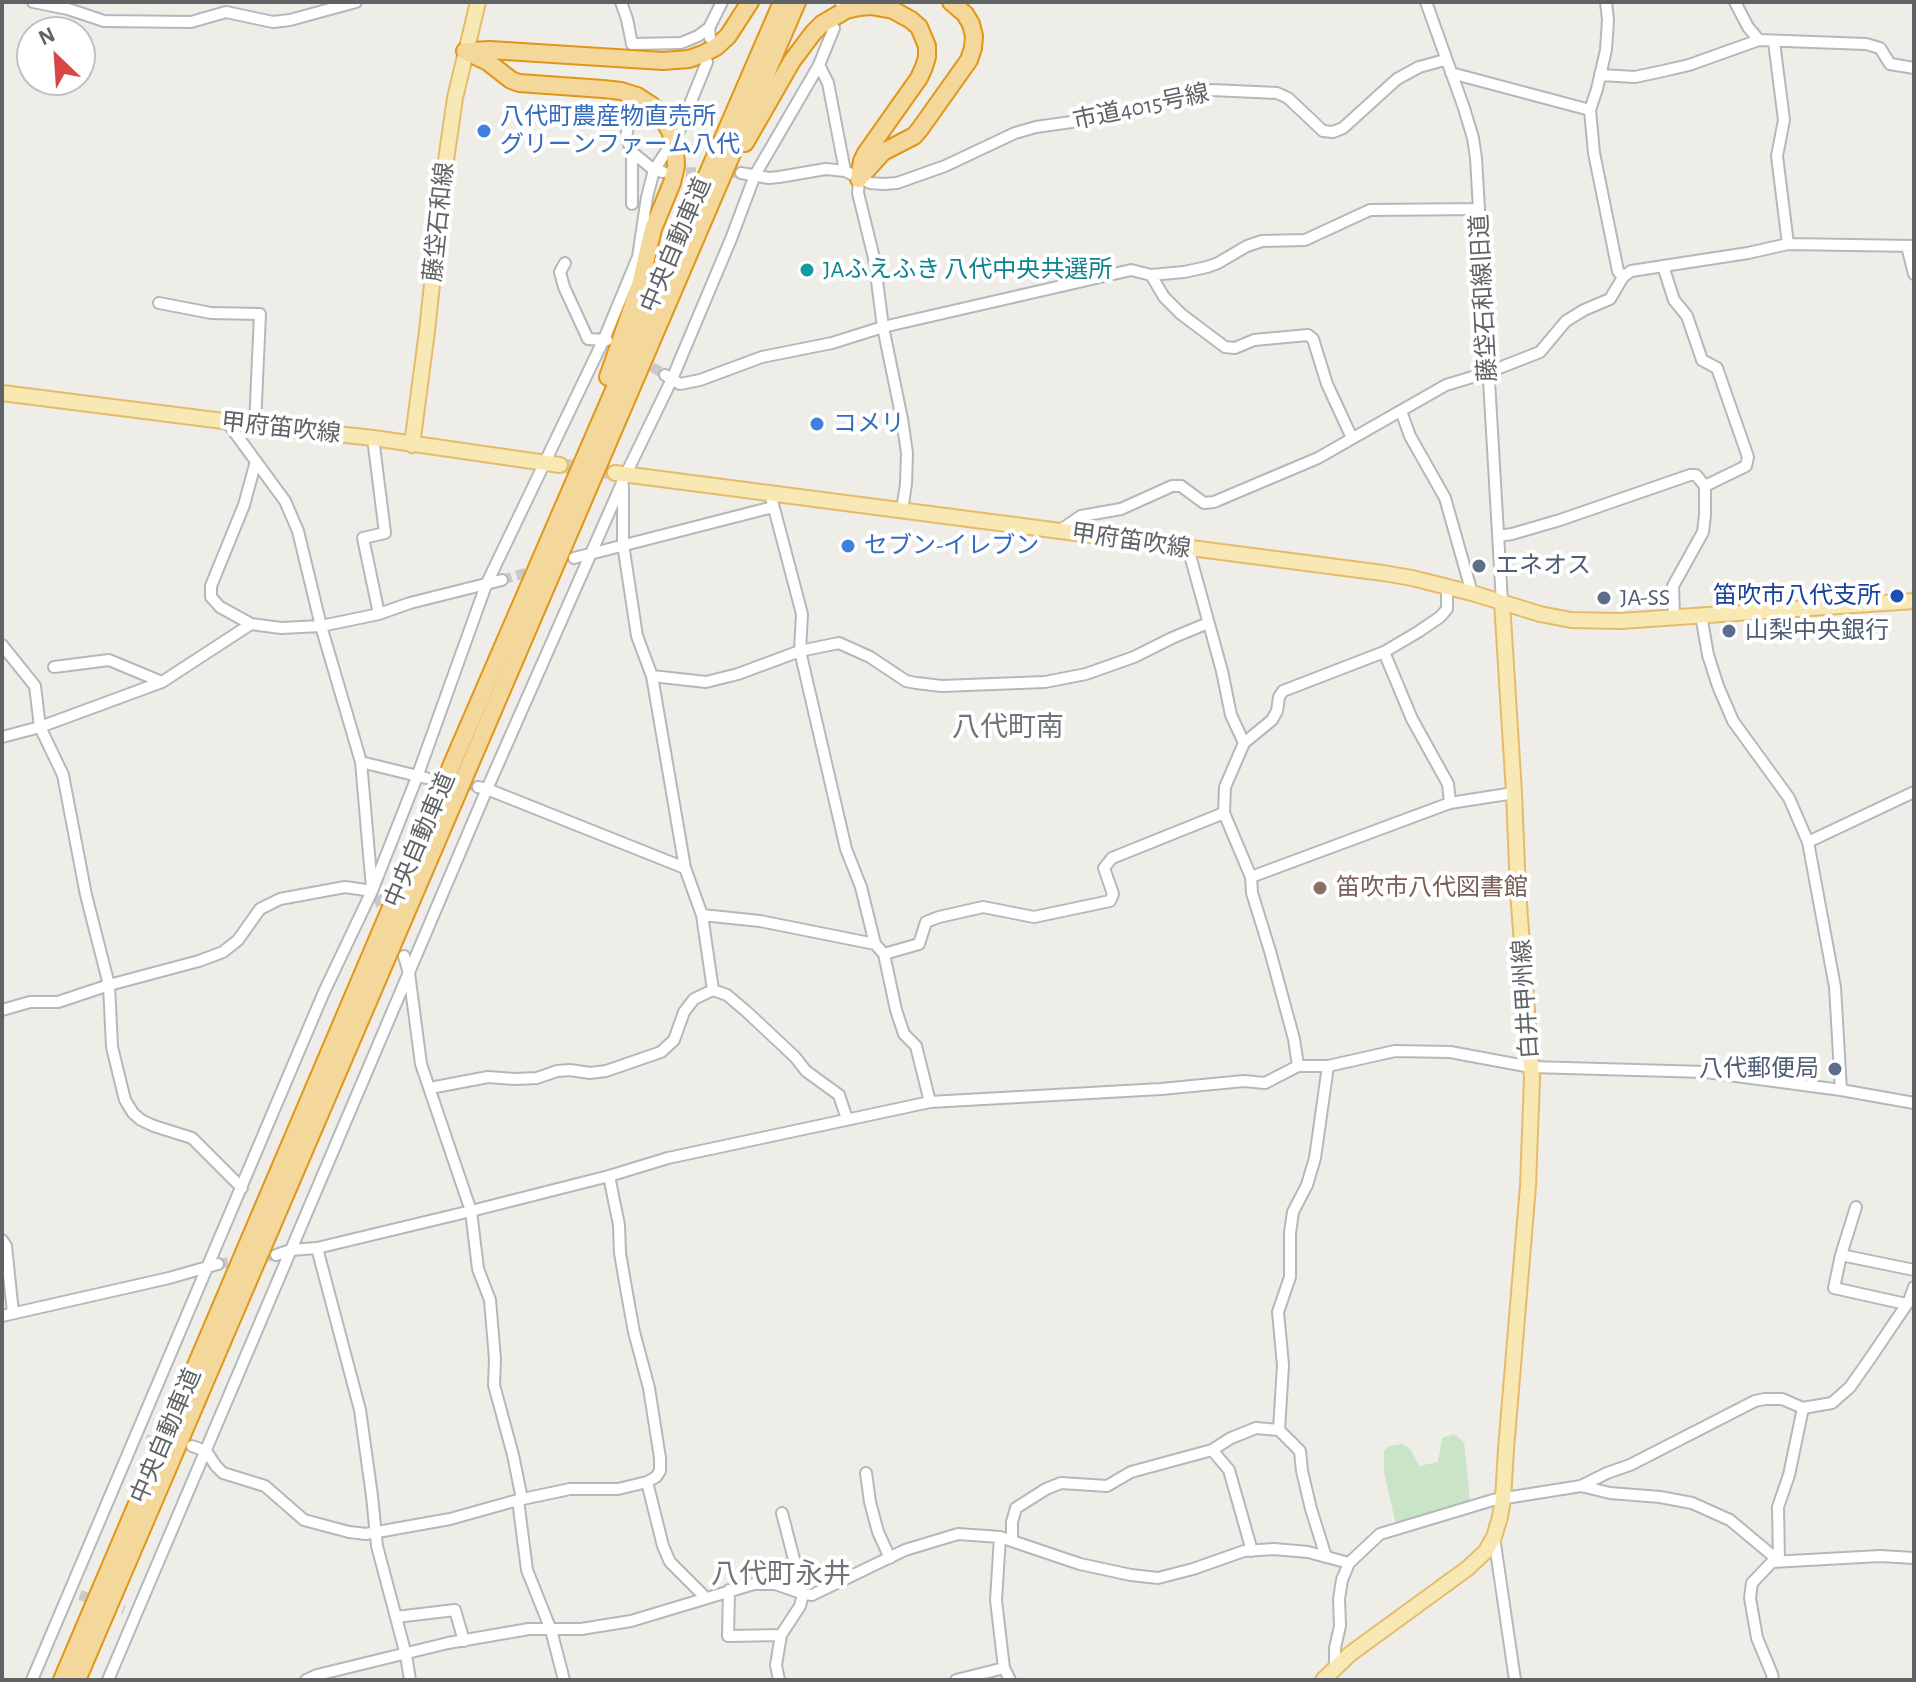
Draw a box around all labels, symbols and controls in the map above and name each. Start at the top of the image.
north arrow [16,16,96,96]
text: N [35,23,58,49]
street label: 市道4015号線 [1070,79,1212,135]
place label: 八代町農産物直売所 グリーンファーム八代 [500,103,740,159]
marker: 八代町農産物直売所 グリーンファーム八代 [475,122,493,140]
street label: 藤垈石和線 [418,161,460,283]
street label: 中央自動車道 [635,173,717,317]
street label: 藤垈石和線旧道 [1465,213,1503,383]
place label: JAふえふき 八代中央共選所 [823,256,1112,284]
marker: JAふえふき 八代中央共選所 [798,261,816,279]
street label: 甲府笛吹線 [220,407,342,449]
place label: コメリ [833,410,905,438]
marker: コメリ [808,415,826,433]
street label: 甲府笛吹線 [1070,518,1192,564]
place label: セブン-イレブン [864,532,1039,560]
marker: セブン-イレブン [839,537,857,555]
place label: エネオス [1495,552,1591,580]
marker: エネオス [1470,557,1488,575]
place label: 笛吹市八代支所 [1713,582,1881,610]
place label: JA-SS [1620,584,1670,612]
marker: 笛吹市八代支所 [1888,587,1906,605]
marker: JA-SS [1595,589,1613,607]
place label: 山梨中央銀行 [1745,617,1889,645]
marker: 山梨中央銀行 [1720,622,1738,640]
district label: 八代町南 [952,711,1064,745]
street label: 中央自動車道 [379,768,461,912]
place label: 笛吹市八代図書館 [1336,874,1528,902]
marker: 笛吹市八代図書館 [1311,879,1329,897]
street label: 白井甲州線 [1507,938,1545,1060]
place label: 八代郵便局 [1699,1055,1819,1083]
marker: 八代郵便局 [1826,1060,1844,1078]
street label: 中央自動車道 [125,1364,207,1508]
district label: 八代町永井 [711,1558,851,1592]

